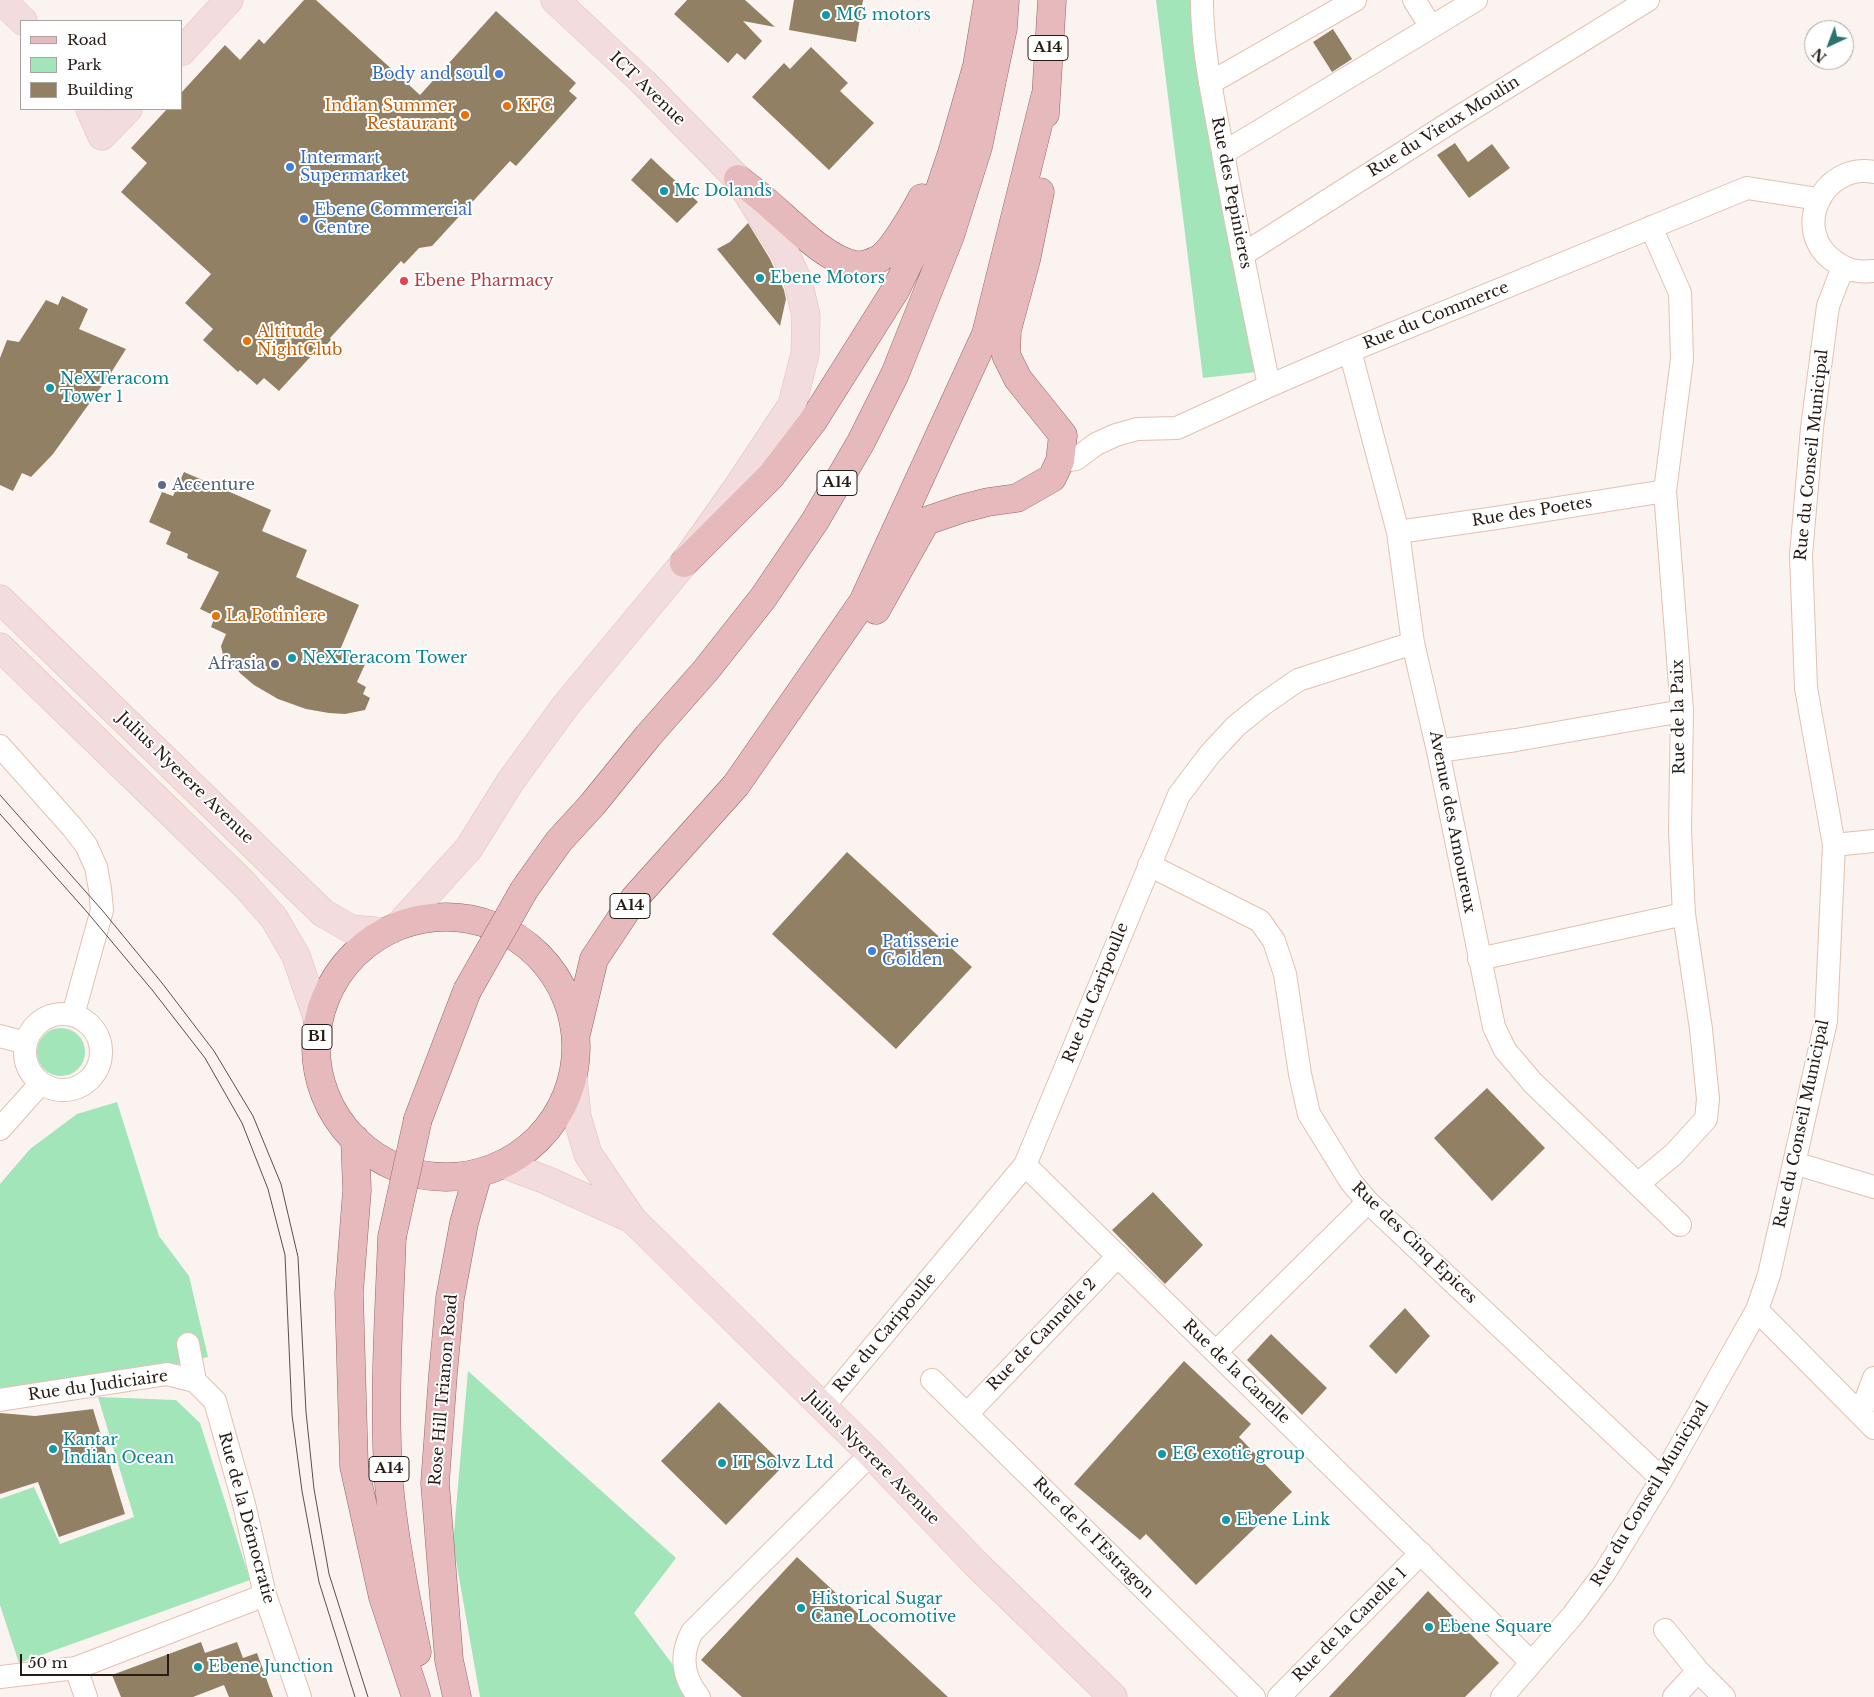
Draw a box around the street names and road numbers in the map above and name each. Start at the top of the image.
road number: A14 [1028,36,1068,60]
street label: ICT Avenue [605,48,689,130]
street label: Rue du Vieux Moulin [1365,72,1523,182]
street label: Rue des Pepinieres [1207,115,1255,271]
street label: Rue du Commerce [1360,278,1512,354]
street label: Rue du Conseil Municipal [1791,348,1833,562]
road number: A14 [817,470,857,496]
street label: Rue des Poetes [1470,493,1594,531]
street label: Rue de la Paix [1668,659,1690,775]
street label: Julius Nyerere Avenue [113,708,257,848]
street label: Avenue des Amoureux [1425,729,1479,915]
road number: A14 [610,894,650,918]
street label: Rue du Caripoulle [1059,920,1133,1066]
street label: Rue du Conseil Municipal [1771,1018,1833,1230]
road number: B1 [302,1024,332,1050]
street label: Rue des Cinq Epices [1348,1178,1480,1308]
street label: Rue du Caripoulle [830,1270,940,1396]
street label: Rue de Cannelle 2 [983,1275,1101,1395]
street label: Rose Hill Trianon Road [426,1293,462,1487]
street label: Rue de la Canelle [1178,1316,1294,1428]
street label: Rue du Judiciaire [27,1367,169,1405]
street label: Julius Nyerere Avenue [801,1387,943,1529]
street label: Rue du Conseil Municipal [1587,1398,1713,1590]
street label: Rue de la Démocratie [214,1430,278,1606]
road number: A14 [369,1456,409,1482]
street label: Rue de le I'Estragon [1029,1474,1157,1602]
street label: Rue de la Canelle 1 [1289,1564,1411,1686]

